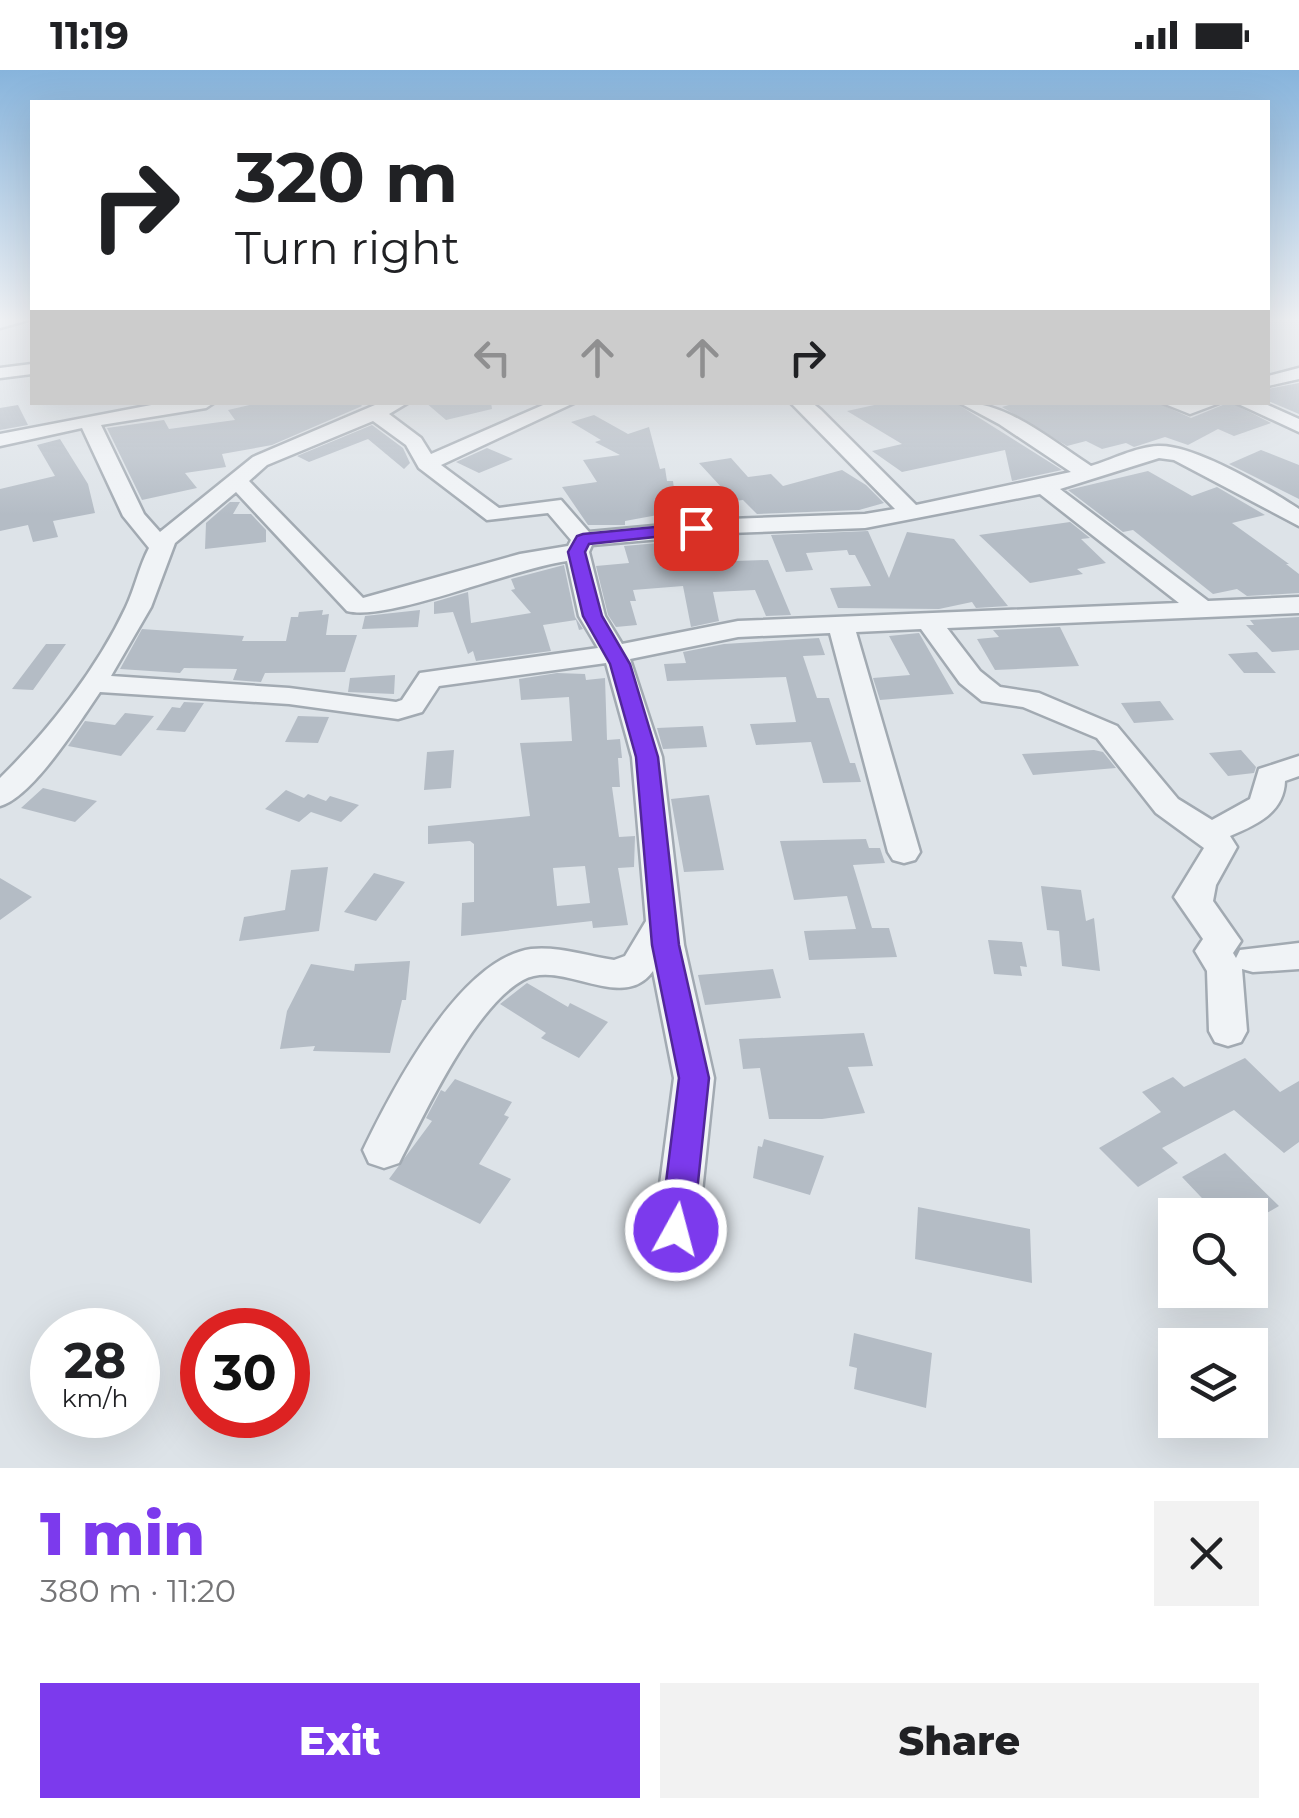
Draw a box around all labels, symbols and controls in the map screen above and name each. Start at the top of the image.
text: 11:19 [50,12,129,59]
text: 320 m [235,134,458,220]
icon: right [70,140,200,270]
text: Turn right [235,220,460,275]
icon: left [465,330,520,385]
icon: ahead [570,330,625,385]
icon: ahead [675,330,730,385]
icon: right [780,330,835,385]
pin [654,486,739,571]
icon: arrive [669,501,724,556]
position arrow [624,1178,728,1282]
map controls [1158,1198,1268,1438]
button: search [1158,1198,1268,1308]
speed limit sign: 30 [180,1308,310,1438]
button: layers [1158,1328,1268,1438]
text: 28 [64,1330,126,1391]
text: km/h [62,1383,128,1413]
text: 1 min [40,1497,205,1570]
button: close [1154,1501,1259,1606]
text: 380 m · 11:20 [40,1571,236,1610]
button: Exit [40,1683,640,1798]
button: Share [660,1683,1259,1798]

